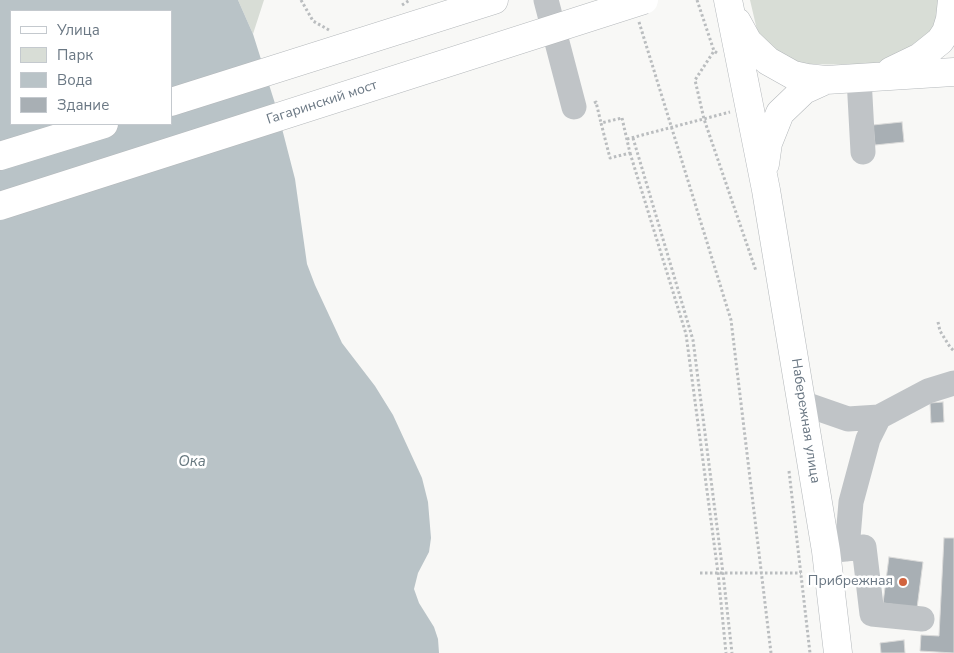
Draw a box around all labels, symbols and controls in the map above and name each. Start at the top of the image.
legend [10,10,172,125]
text: Улица [57,20,100,40]
text: Парк [57,45,93,65]
text: Вода [57,70,93,90]
street label: Гагаринский мост [264,77,380,129]
text: Здание [57,95,109,115]
street label: Набережная улица [787,357,823,485]
water label: Ока [178,453,206,471]
place label: Прибрежная [808,574,893,590]
marker: Прибрежная [897,576,909,588]

